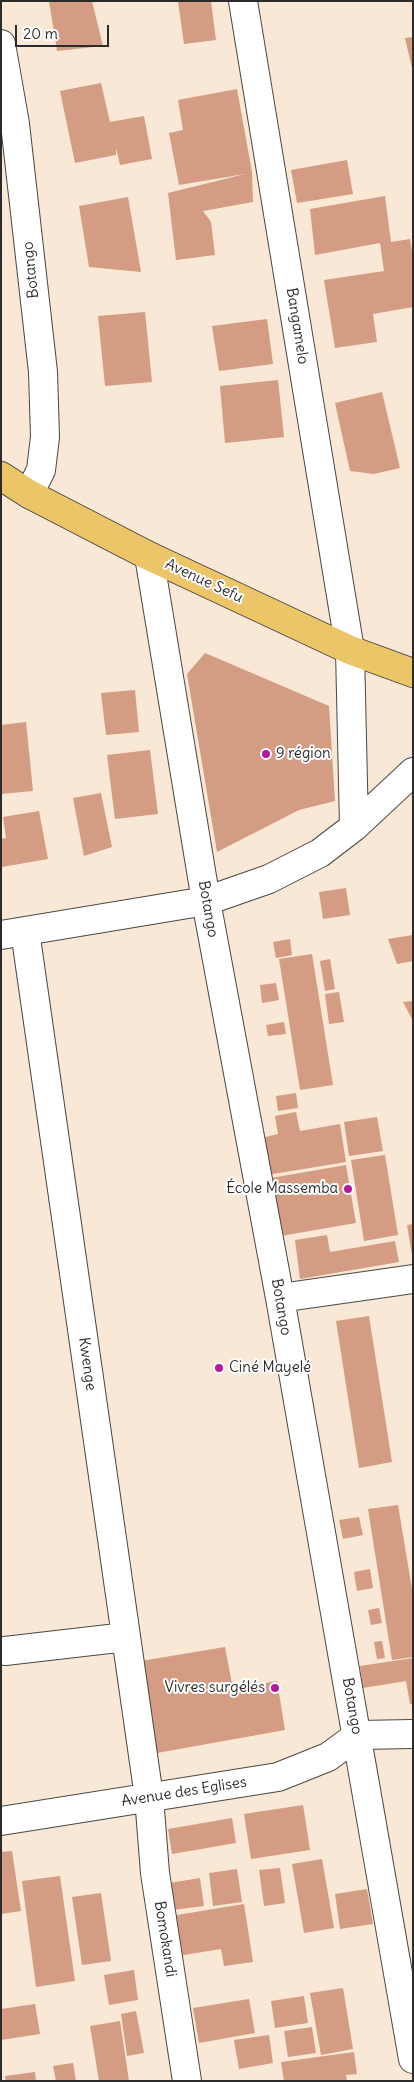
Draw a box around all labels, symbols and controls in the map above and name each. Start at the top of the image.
scale bar [18,15,111,47]
text: 20 m [23,24,58,43]
street label: Botango [19,241,43,299]
street label: Bangamelo [282,287,312,365]
street label: Avenue Sefu [162,555,246,607]
place label: 9 région [276,745,331,763]
marker: 9 région [260,748,272,760]
street label: Botango [194,879,222,939]
place label: École Massemba [226,1180,338,1198]
marker: École Massemba [342,1183,354,1195]
street label: Botango [267,1277,295,1337]
street label: Kwenge [74,1336,100,1392]
place label: Ciné Mayelé [229,1359,311,1377]
marker: Ciné Mayelé [213,1362,225,1374]
street label: Botango [338,1676,366,1736]
place label: Vivres surgélés [165,1679,265,1697]
marker: Vivres surgélés [269,1682,281,1694]
street label: Avenue des Eglises [120,1773,248,1811]
street label: Bomokandi [150,1900,180,1978]

